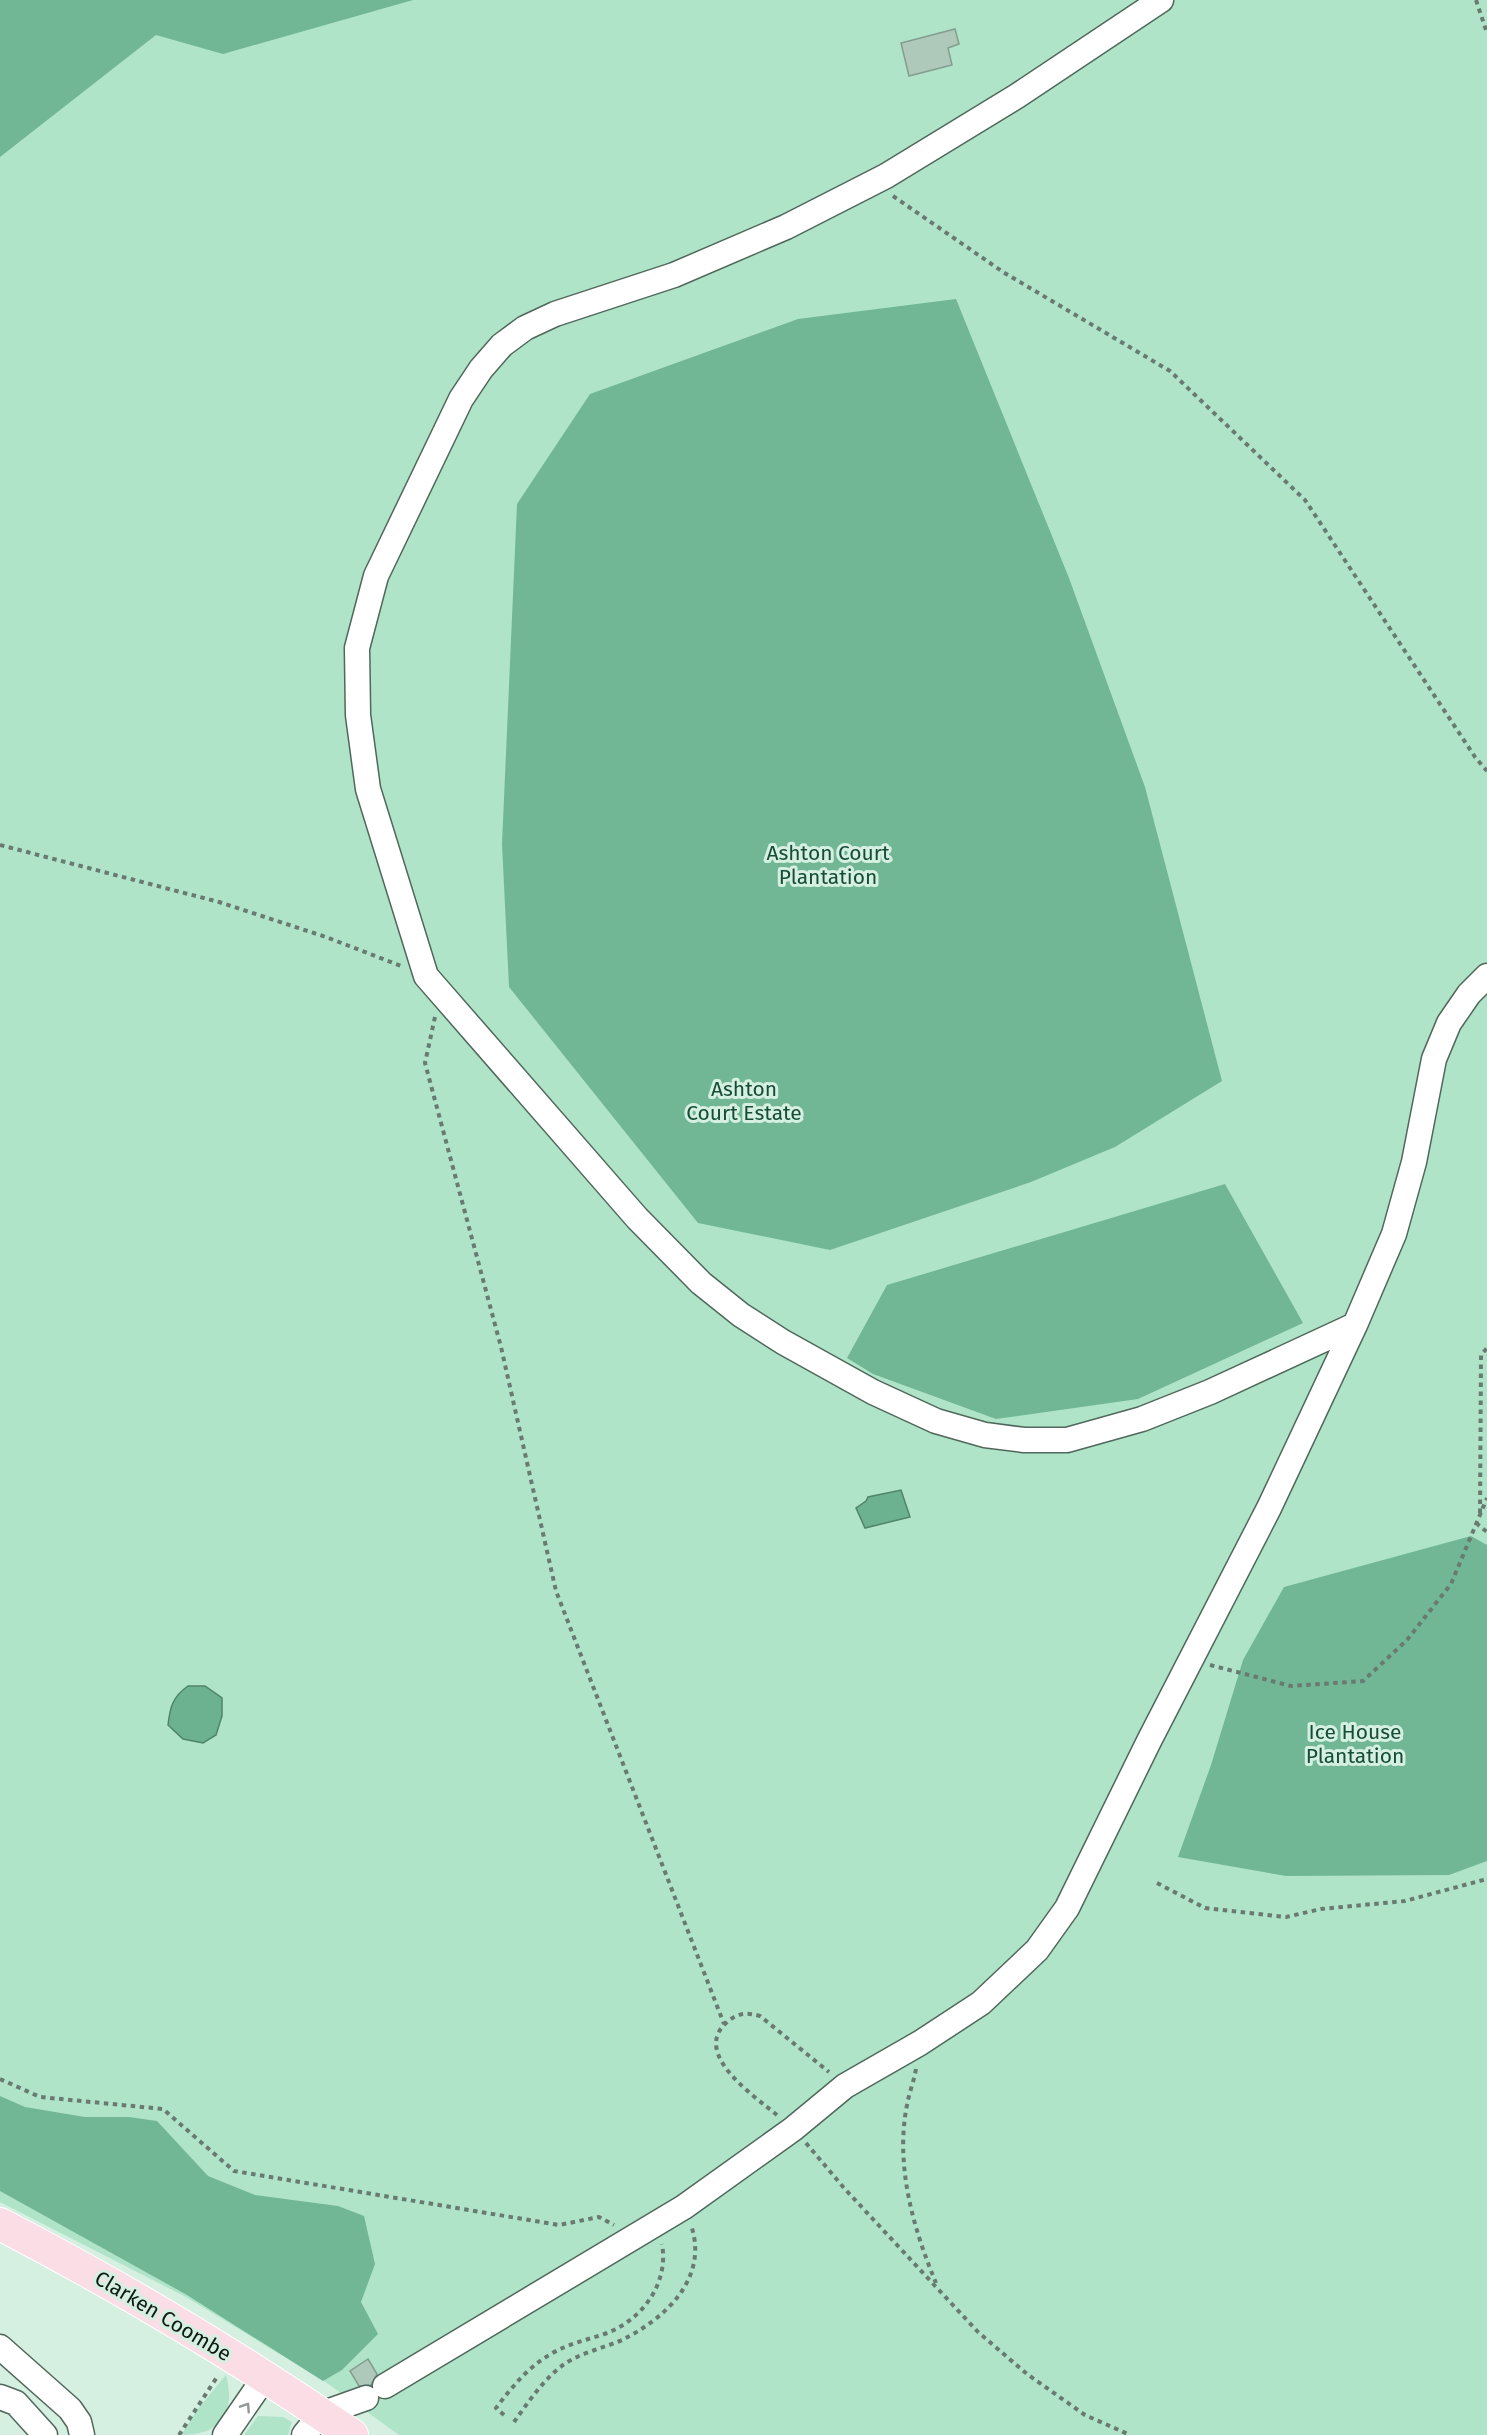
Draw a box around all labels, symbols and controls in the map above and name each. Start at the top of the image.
park label: Ashton Court Plantation [766,840,890,890]
park label: Ashton Court Estate [686,1076,802,1126]
park label: Ice House Plantation [1306,1719,1404,1769]
street label: Clarken Coombe [90,2265,236,2367]
one-way arrow [239,2403,250,2414]

